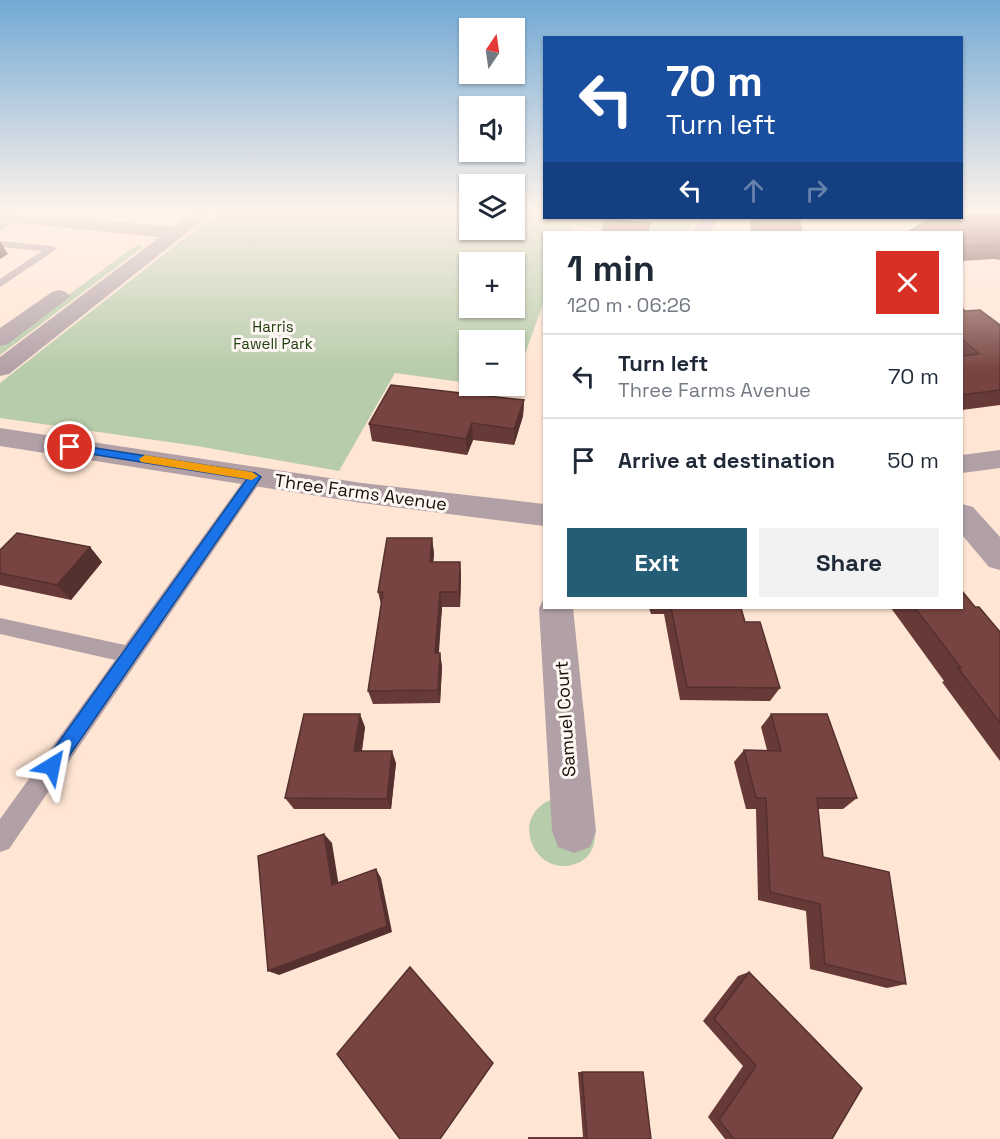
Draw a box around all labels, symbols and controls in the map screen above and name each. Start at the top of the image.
north arrow [459,18,525,84]
map controls [459,18,525,396]
text: 70 m [666,55,763,108]
icon: left [567,60,645,138]
button: sound [459,96,525,162]
text: Turn left [666,107,776,142]
button: layers [459,174,525,240]
icon: left [674,174,707,207]
icon: ahead [737,174,770,207]
icon: right [800,174,833,207]
text: 1 min [567,246,655,292]
button: close [876,251,939,314]
button: + [459,252,525,318]
text: 120 m · 06:26 [567,292,691,318]
park label: Harris Fawell Park [233,317,313,353]
button: − [459,330,525,396]
text: Turn left [618,349,708,377]
icon: left [567,360,600,393]
text: 70 m [888,362,939,390]
text: Three Farms Avenue [618,377,811,403]
pin [44,421,95,472]
icon: arrive [53,430,86,463]
icon: arrive [567,444,600,477]
text: Arrive at destination [618,446,835,474]
text: 50 m [887,446,939,474]
street label: Three Farms Avenue [273,469,449,515]
button: Exit [567,528,747,597]
button: Share [759,528,939,597]
street label: Samuel Court [549,660,581,778]
position arrow [20,734,84,798]

